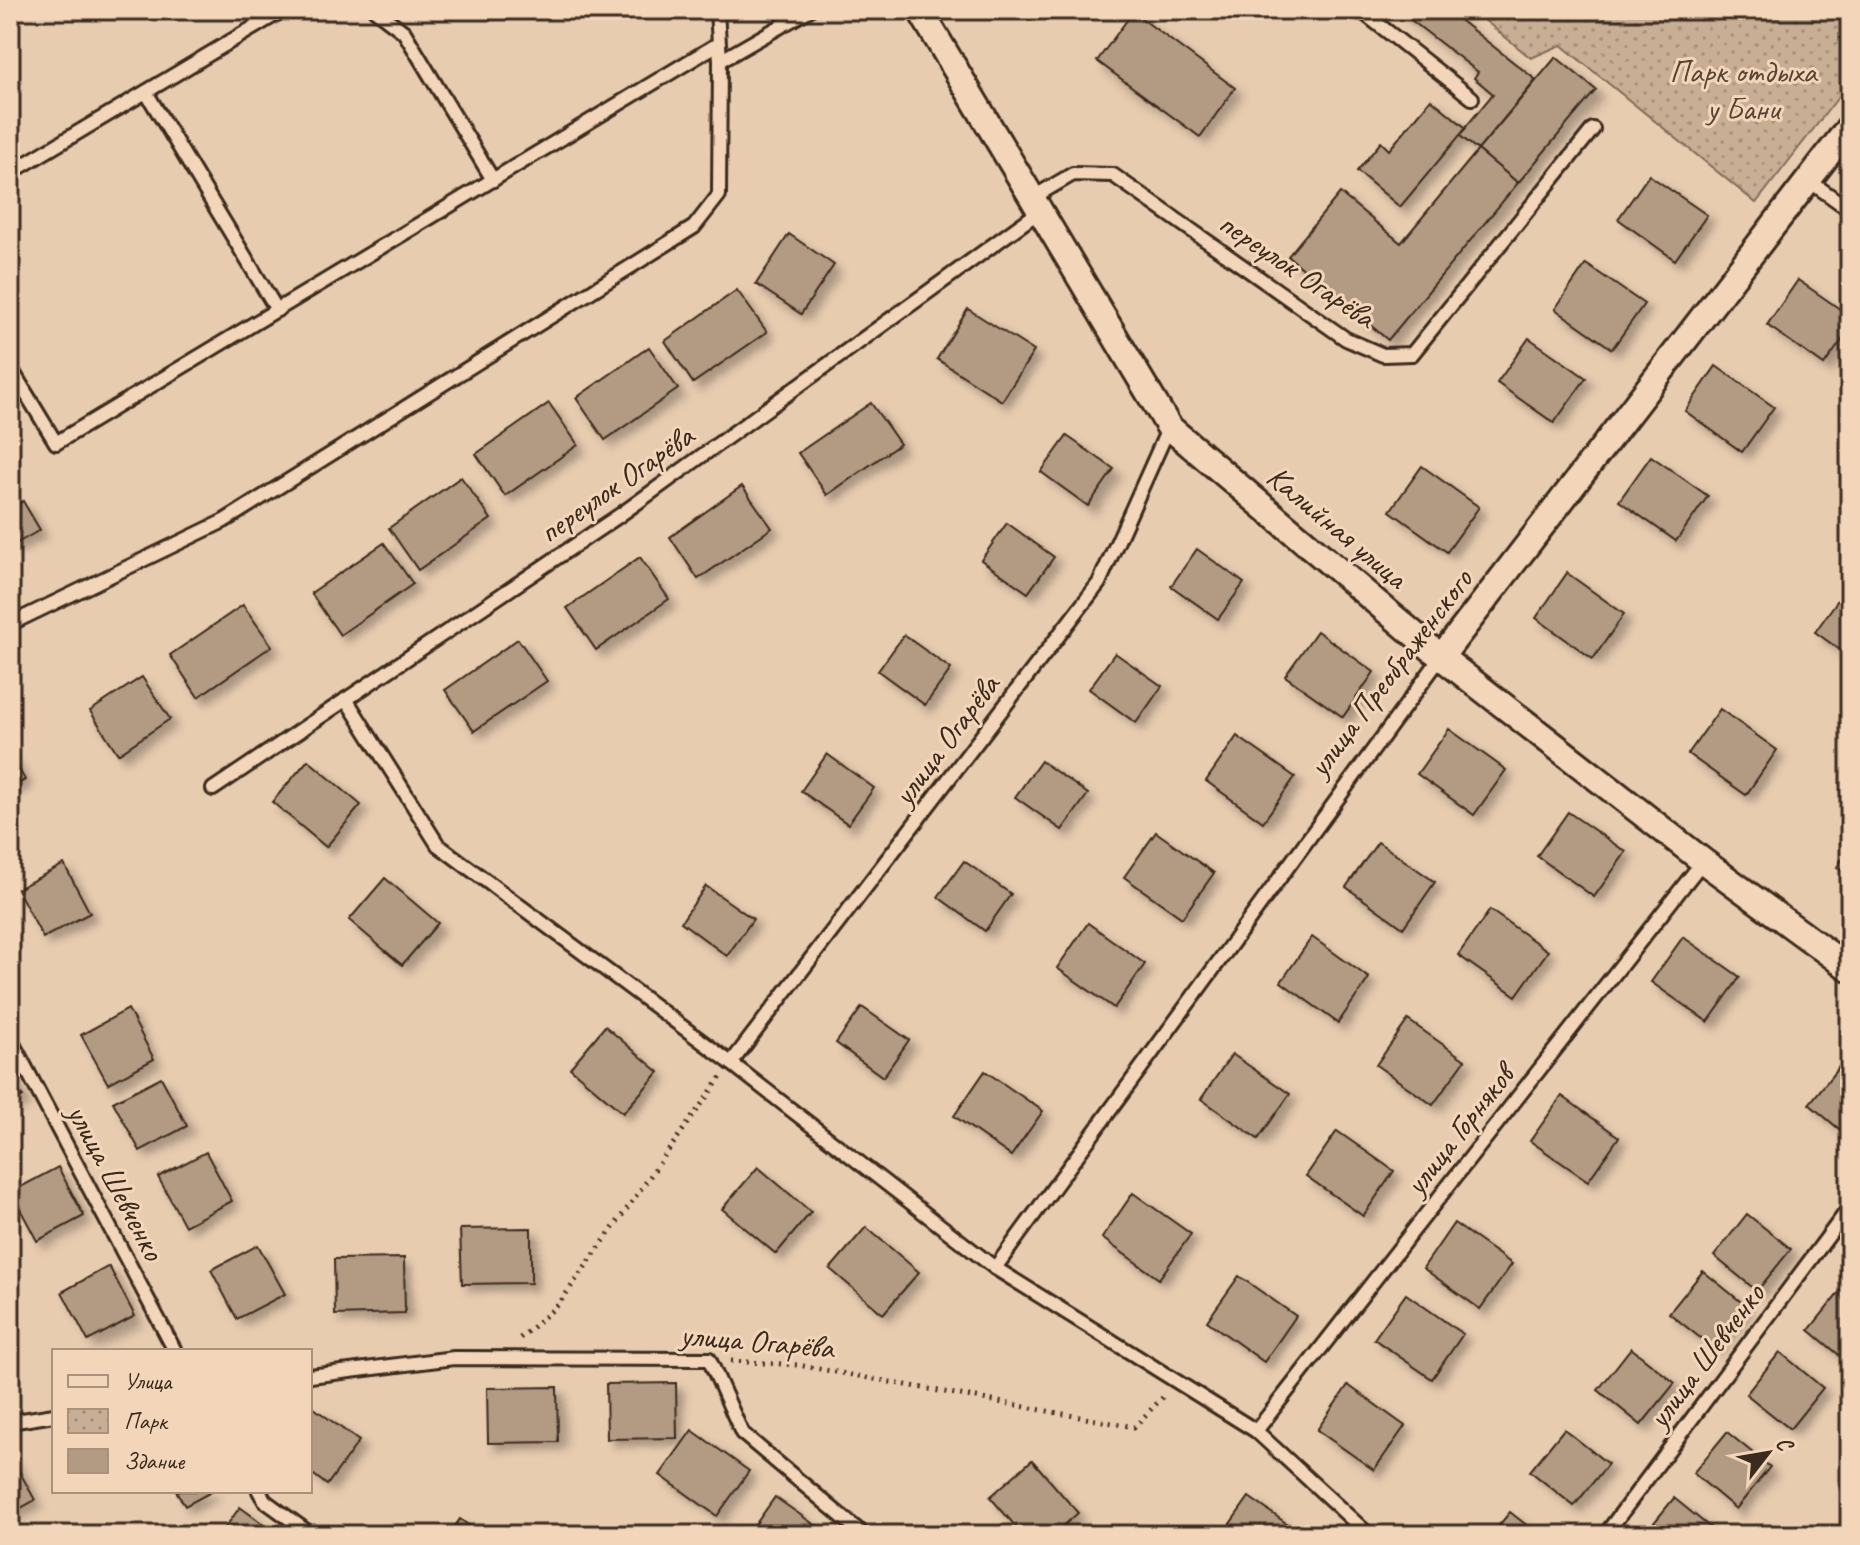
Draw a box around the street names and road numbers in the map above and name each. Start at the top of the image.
street label: переулок Огарёва [1211,203,1385,339]
street label: переулок Огарёва [530,414,703,552]
street label: Калийная улица [1258,456,1417,599]
street label: улица Преображенского [1297,560,1483,787]
street label: улица Огарёва [882,665,1010,815]
street label: улица Горняков [1394,1052,1527,1205]
street label: улица Шевченко [57,1095,175,1269]
street label: улица Шевченко [1637,1274,1775,1438]
street label: улица Огарёва [677,1314,837,1368]

